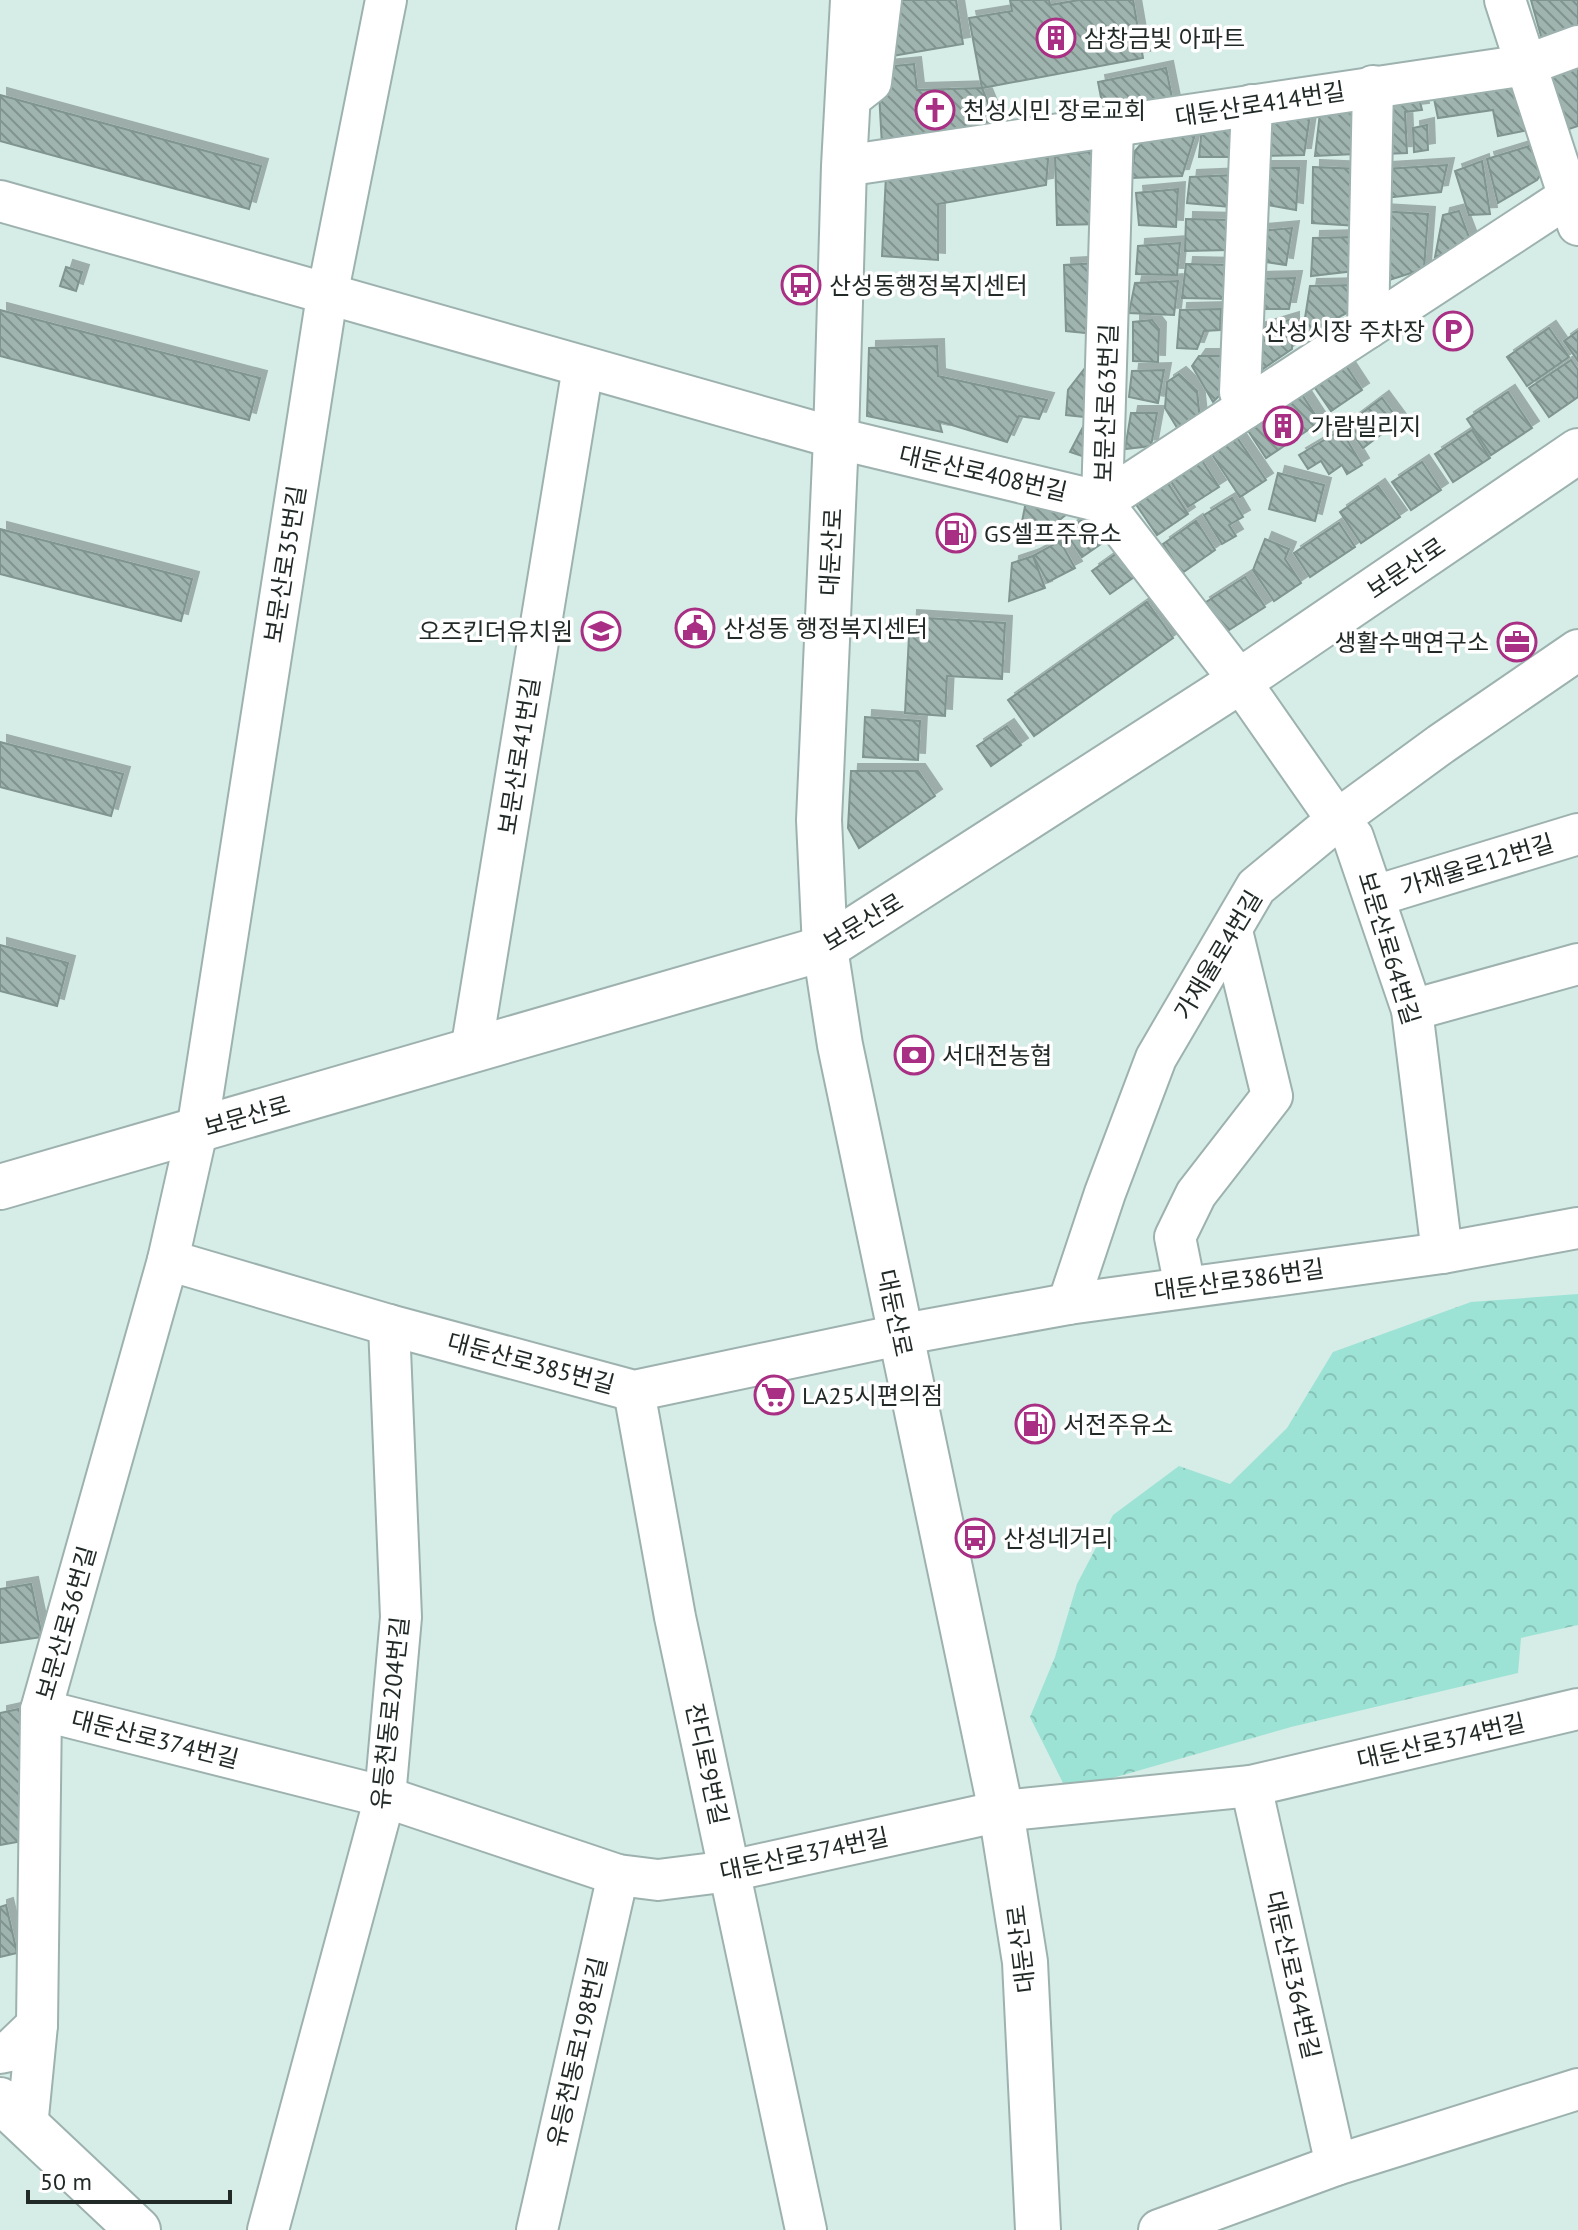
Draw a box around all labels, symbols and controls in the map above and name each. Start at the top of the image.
building icon: 삼창금빛 아파트 [1035,17,1077,59]
place label: 삼창금빛 아파트 [1084,23,1245,54]
street label: 대둔산로414번길 [1173,75,1347,133]
church icon: 천성시민 장로교회 [914,89,956,131]
place label: 천성시민 장로교회 [963,95,1146,126]
bus stop icon: 산성동행정복지센터 [780,264,822,306]
place label: 산성동행정복지센터 [829,270,1028,301]
parking icon: 산성시장 주차장 [1432,310,1474,352]
place label: 산성시장 주차장 [1264,316,1425,347]
street label: 보문산로63번길 [1088,323,1124,483]
building icon: 가람빌리지 [1262,405,1304,447]
place label: 가람빌리지 [1311,411,1421,442]
street label: 대둔산로408번길 [896,439,1070,507]
street label: 보문산로35번길 [257,483,313,645]
street label: 대둔산로 [813,507,849,597]
fuel station icon: GS셀프주유소 [935,512,977,554]
place label: GS셀프주유소 [984,518,1122,549]
street label: 보문산로 [1361,530,1451,606]
public building icon: 산성동 행정복지센터 [674,607,716,649]
school or university icon: 오즈킨더유치원 [580,610,622,652]
place label: 산성동 행정복지센터 [723,613,928,644]
place label: 오즈킨더유치원 [418,616,573,647]
office icon: 생활수맥연구소 [1496,621,1538,663]
place label: 생활수맥연구소 [1334,627,1489,658]
street label: 보문산로41번길 [491,675,547,837]
street label: 가재울로12번길 [1397,827,1557,903]
street label: 보문산로64번길 [1351,868,1427,1028]
street label: 가재울로4번길 [1167,885,1269,1025]
street label: 보문산로 [817,886,909,958]
bank icon: 서대전농협 [893,1034,935,1076]
place label: 서대전농협 [942,1040,1052,1071]
street label: 보문산로 [200,1089,294,1143]
street label: 대둔산로386번길 [1152,1253,1326,1307]
street label: 대둔산로 [871,1267,919,1359]
street label: 대둔산로385번길 [444,1326,618,1400]
supermarket icon: LA25시편의점 [753,1374,795,1416]
place label: LA25시편의점 [802,1380,943,1411]
fuel station icon: 서전주유소 [1014,1403,1056,1445]
place label: 서전주유소 [1063,1409,1173,1440]
bus stop icon: 산성네거리 [954,1517,996,1559]
place label: 산성네거리 [1003,1523,1113,1554]
street label: 보문산로36번길 [29,1542,103,1704]
street label: 유등천동로204번길 [364,1615,416,1811]
street label: 잔디로9번길 [679,1700,735,1828]
street label: 대둔산로374번길 [68,1703,242,1775]
street label: 대둔산로374번길 [1354,1707,1528,1775]
street label: 대둔산로374번길 [717,1821,891,1887]
street label: 대둔산로364번길 [1259,1888,1327,2062]
street label: 대둔산로 [1000,1903,1042,1995]
street label: 유등천동로198번길 [540,1954,614,2150]
scale bar [28,2154,230,2204]
text: 50 m [40,2166,92,2197]

